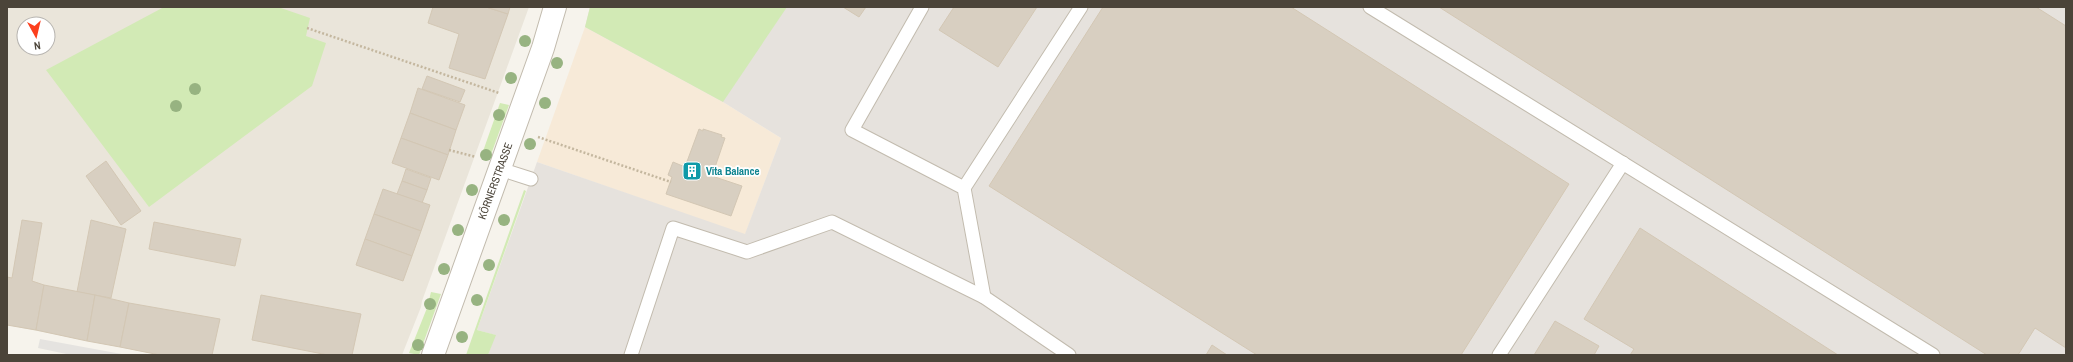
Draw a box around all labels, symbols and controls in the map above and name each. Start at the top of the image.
north arrow [16,16,56,56]
text: N [33,39,42,53]
street label: KÖRNERSTRASSE [475,141,515,221]
building icon: Vita Balance [681,160,703,182]
place label: Vita Balance [706,164,760,178]

